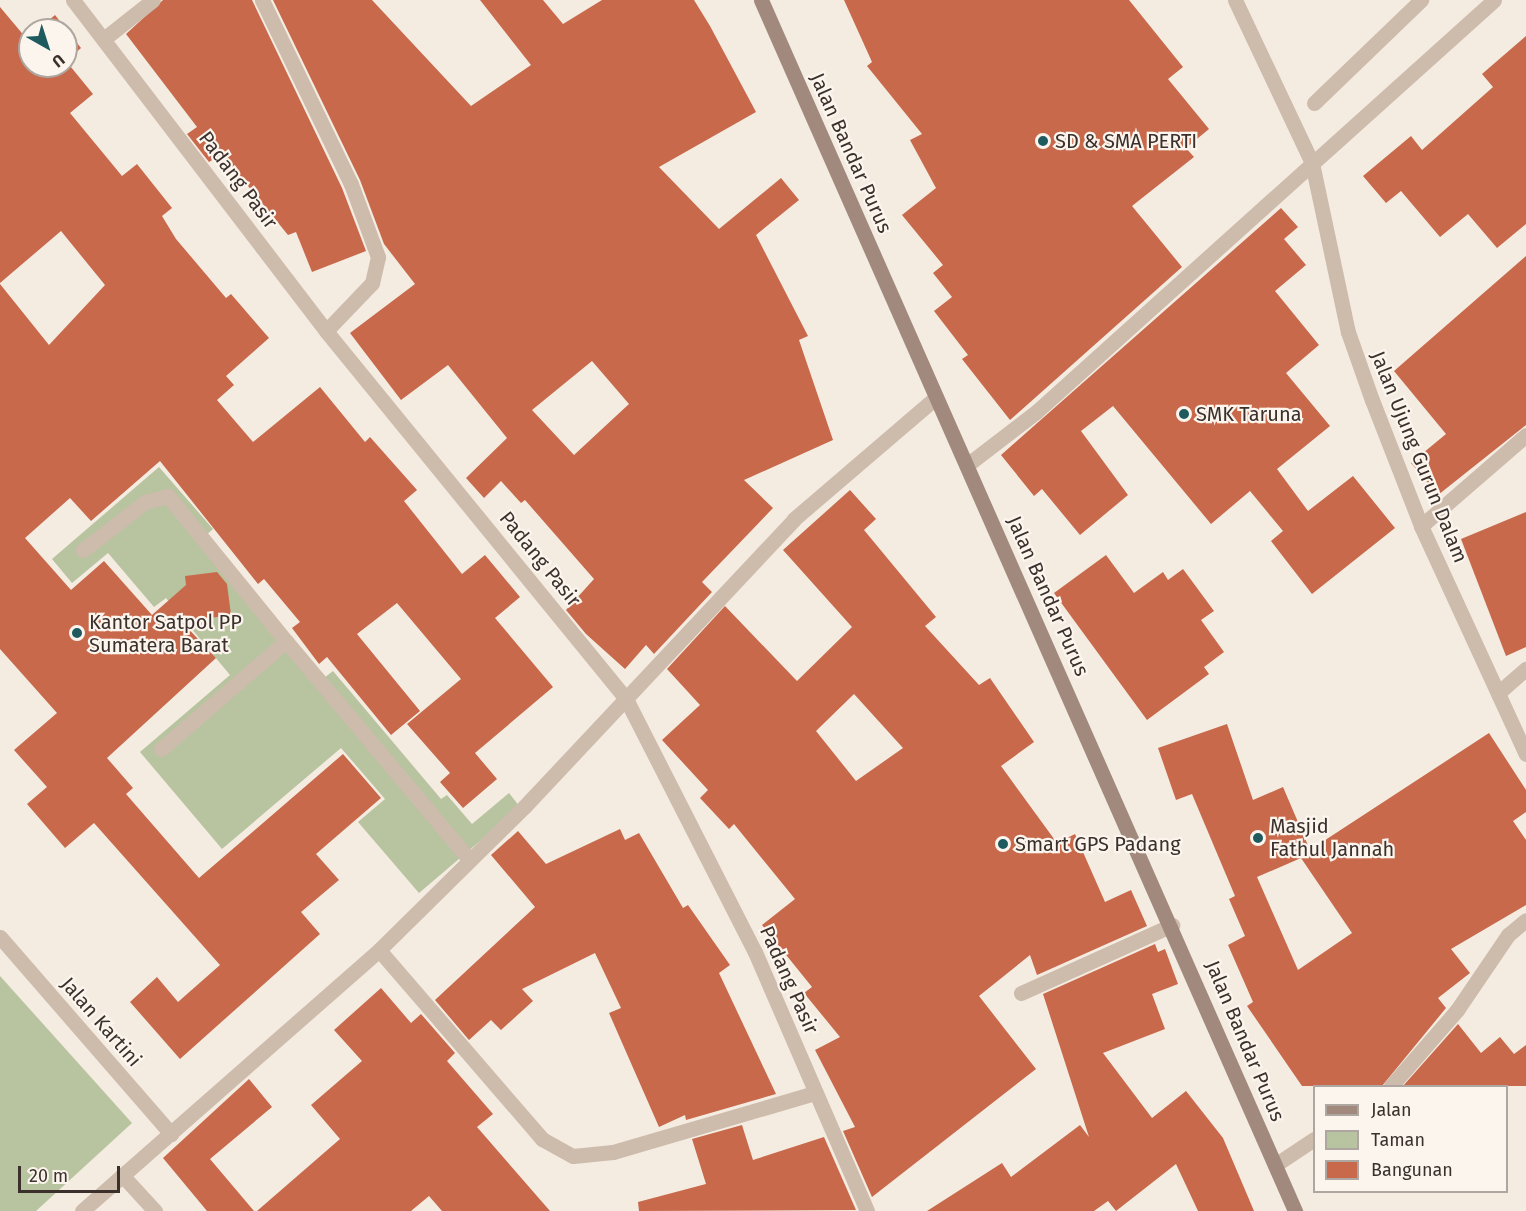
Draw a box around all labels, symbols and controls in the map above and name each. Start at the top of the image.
north arrow [18,18,78,78]
text: U [48,50,68,71]
street label: Jalan Bandar Purus [805,69,897,237]
street label: Padang Pasir [194,127,282,233]
place label: SD & SMA PERTI [1055,129,1197,153]
marker: SD & SMA PERTI [1036,134,1050,148]
street label: Jalan Ujung Gurun Dalam [1366,348,1472,566]
place label: SMK Taruna [1196,402,1302,426]
marker: SMK Taruna [1177,407,1191,421]
street label: Padang Pasir [494,507,586,611]
street label: Jalan Bandar Purus [1002,512,1094,680]
place label: Kantor Satpol PP Sumatera Barat [89,610,242,657]
marker: Kantor Satpol PP Sumatera Barat [70,626,84,640]
place label: Masjid Fathul Jannah [1270,814,1394,861]
marker: Masjid Fathul Jannah [1251,831,1265,845]
place label: Smart GPS Padang [1015,832,1181,856]
marker: Smart GPS Padang [996,837,1010,851]
street label: Padang Pasir [755,922,823,1038]
street label: Jalan Bandar Purus [1200,957,1290,1125]
street label: Jalan Kartini [56,972,146,1072]
legend [1313,1085,1508,1193]
text: Jalan [1371,1099,1412,1121]
text: Taman [1371,1129,1425,1151]
scale bar [21,1154,123,1192]
text: Bangunan [1371,1159,1453,1181]
text: 20 m [29,1165,68,1187]

